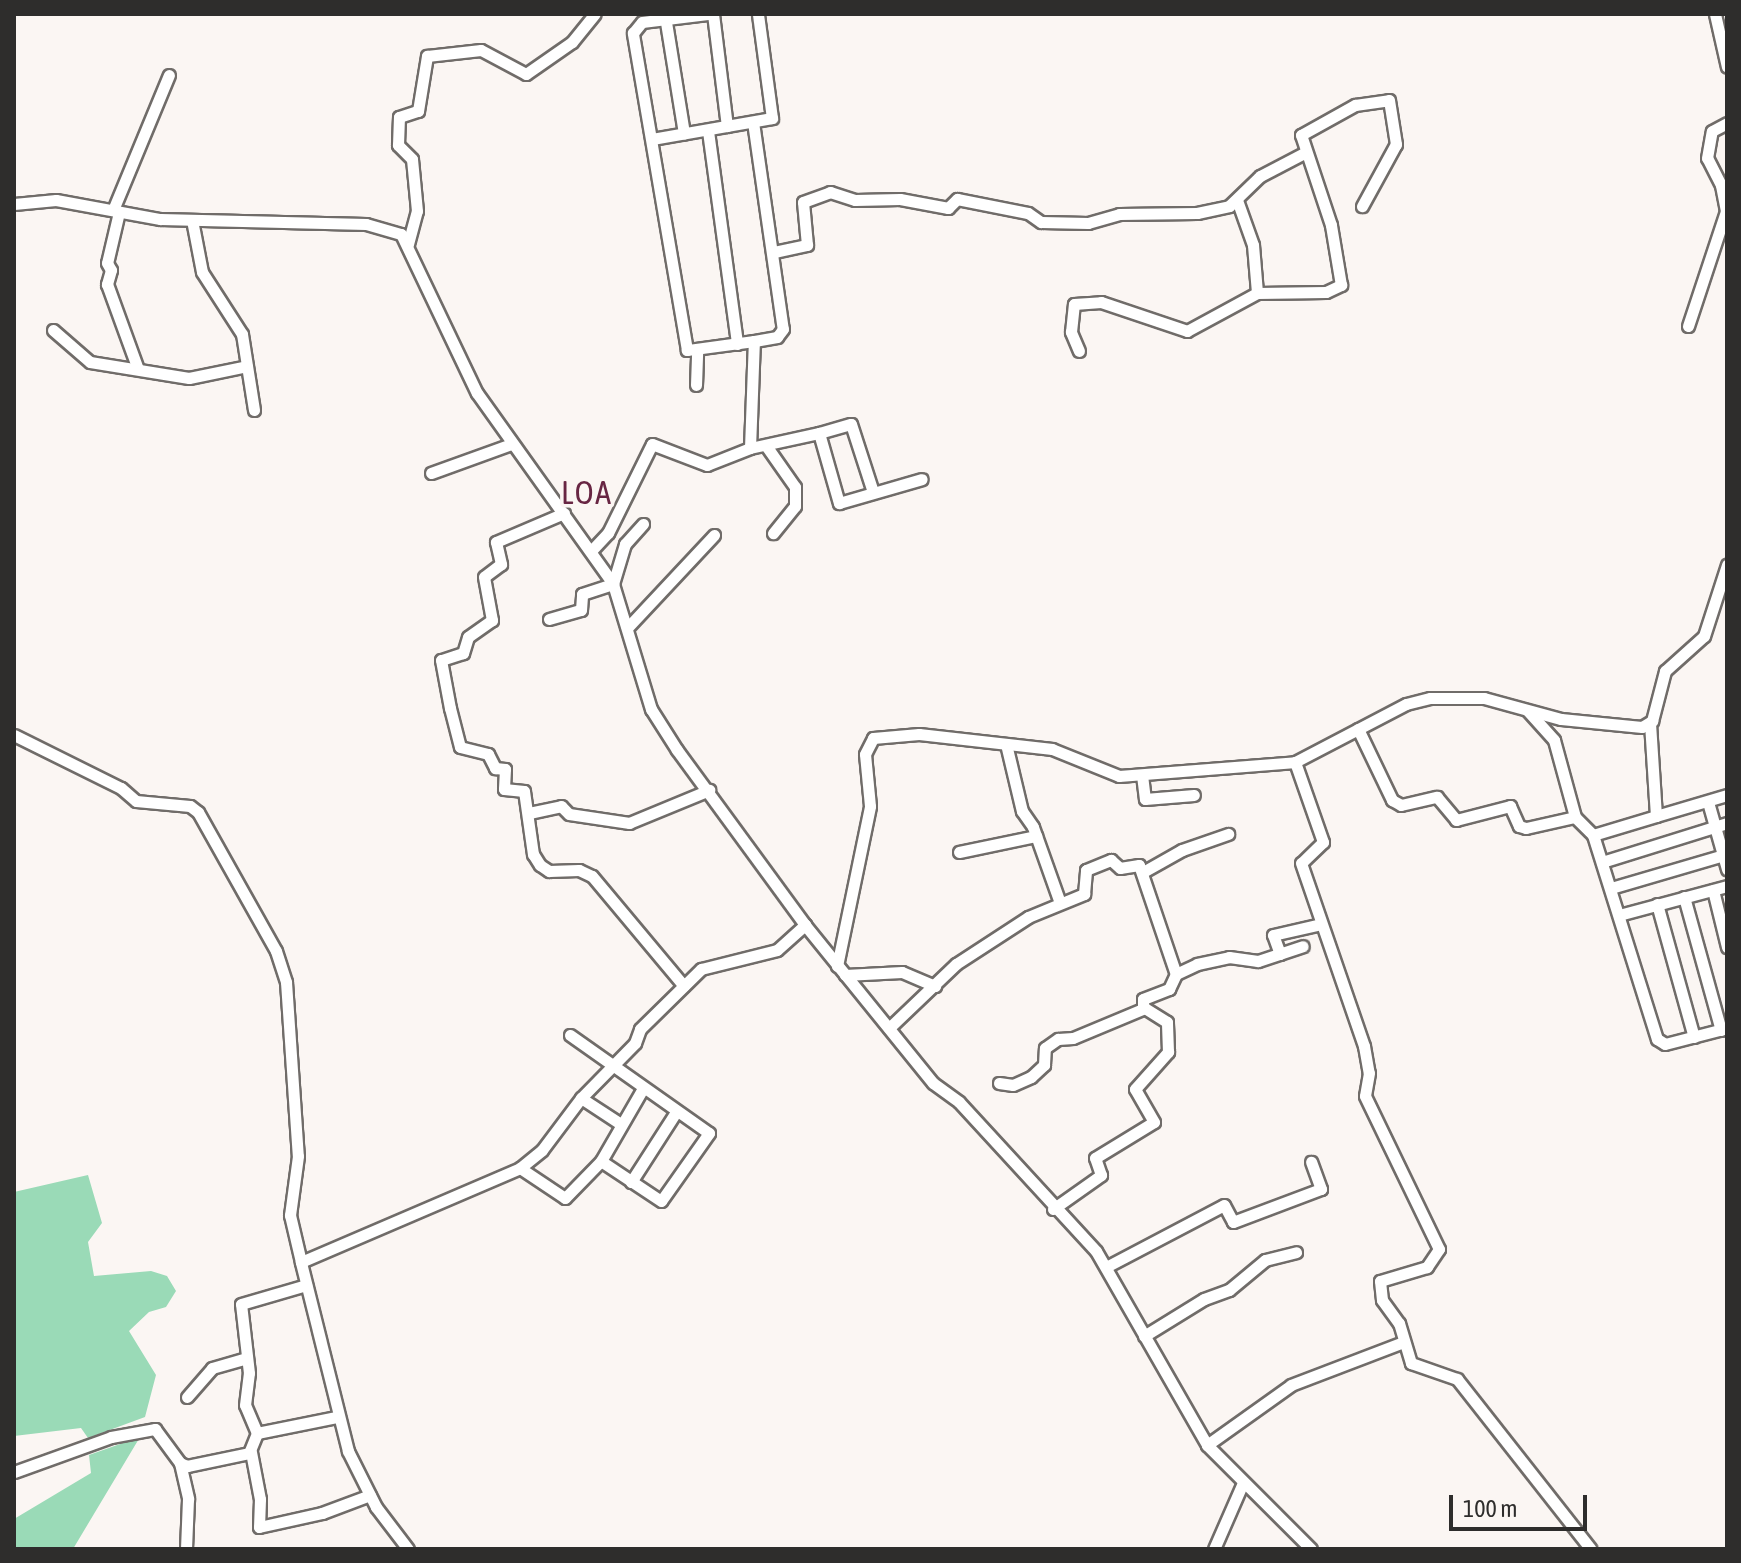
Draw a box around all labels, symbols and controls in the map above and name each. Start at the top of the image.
district label: LOA [561,474,613,512]
scale bar [1453,1479,1591,1529]
text: 100 m [1463,1495,1517,1522]

